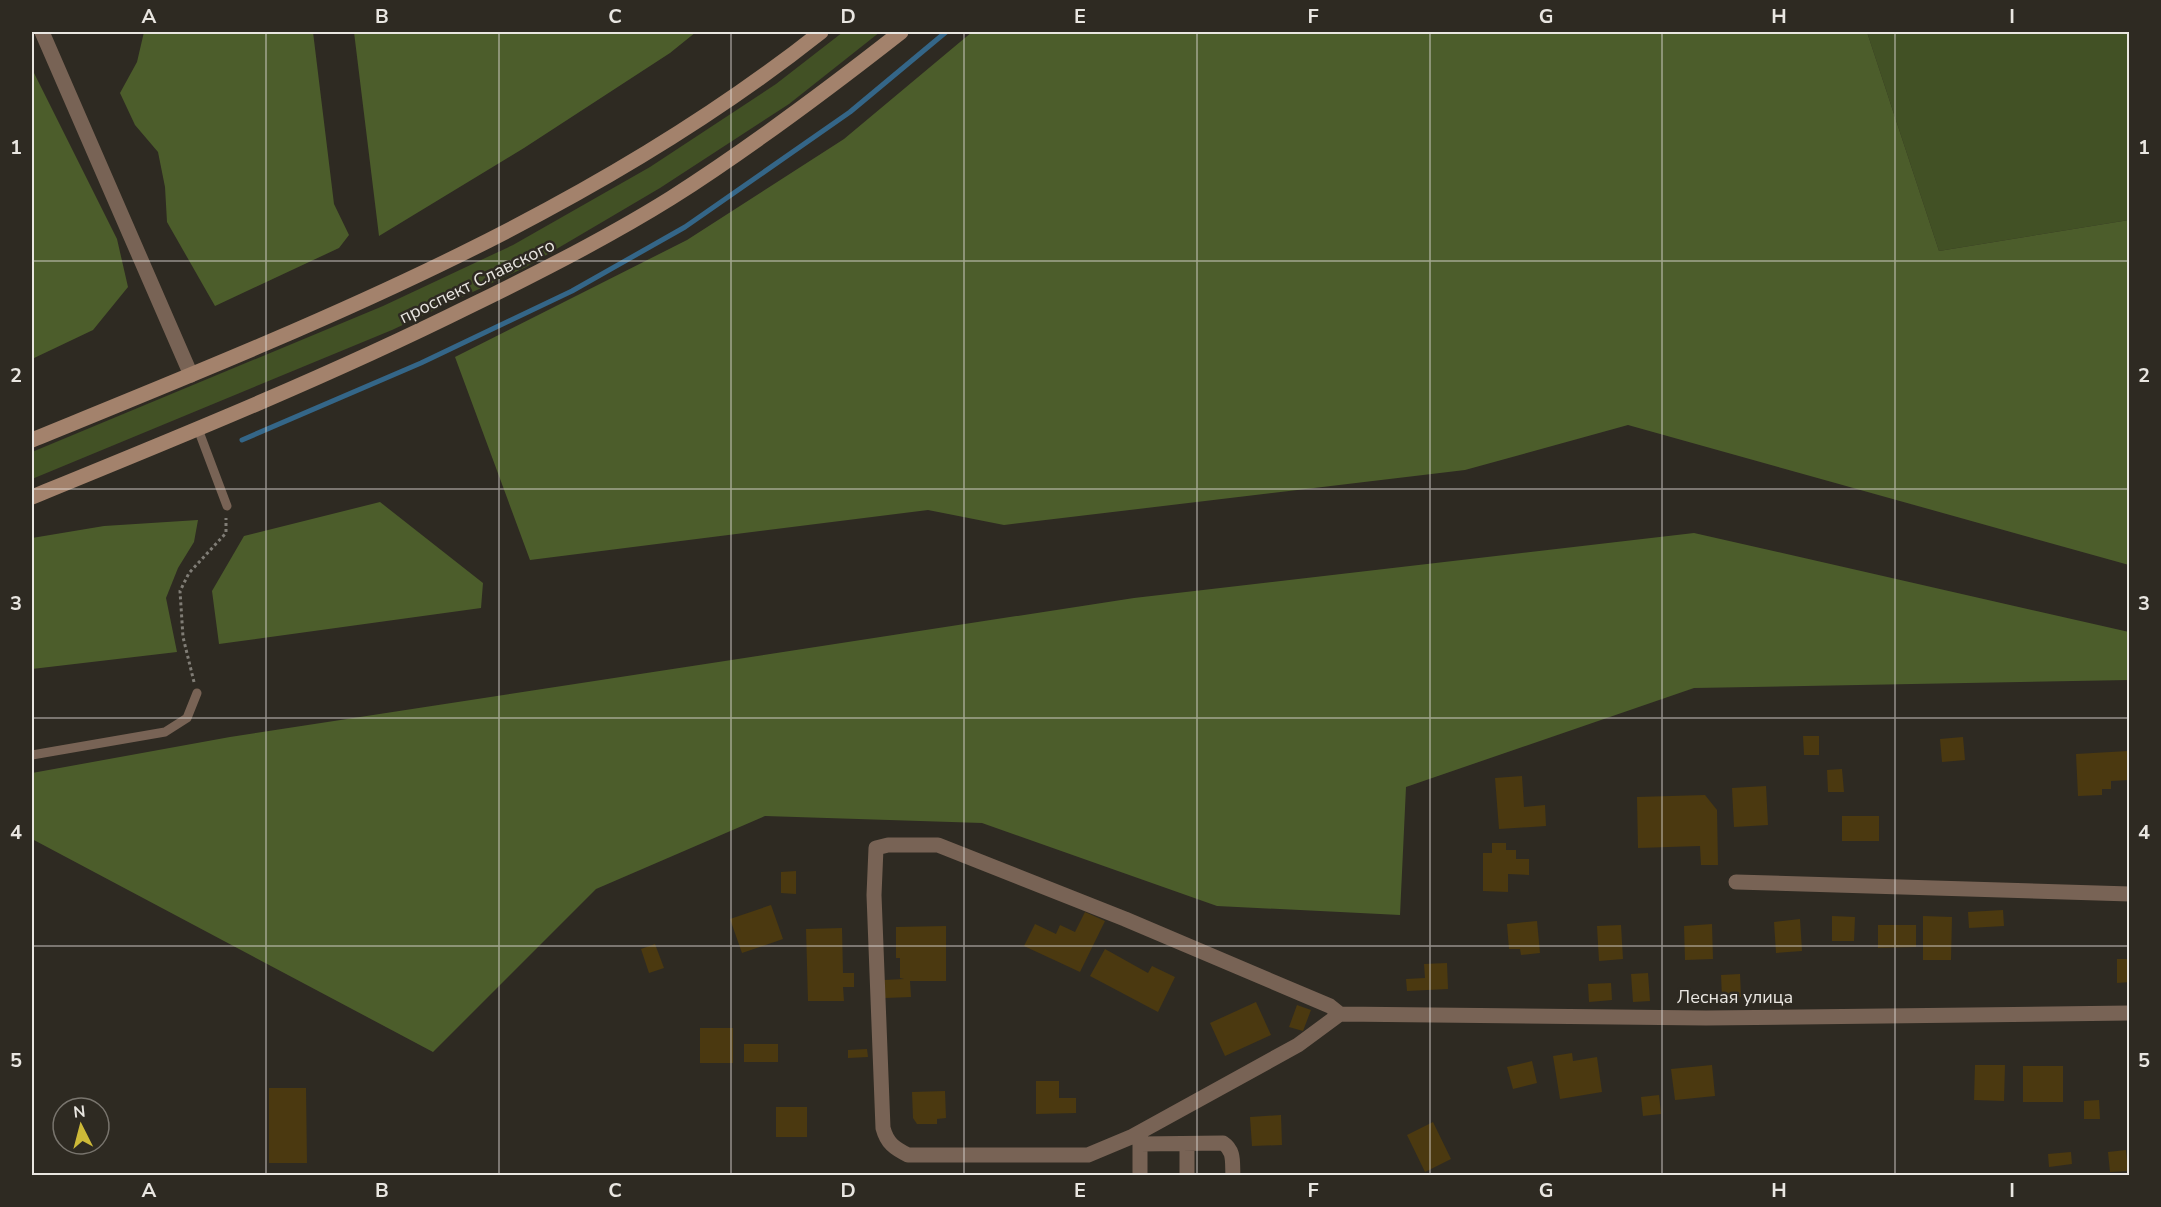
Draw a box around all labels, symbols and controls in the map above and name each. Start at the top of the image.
text: A [142,3,157,30]
text: B [375,3,389,30]
text: C [608,3,622,30]
text: D [840,3,856,30]
text: E [1074,3,1086,30]
text: F [1307,3,1319,30]
text: G [1539,3,1553,30]
text: H [1771,3,1787,30]
text: I [2009,3,2015,30]
text: 1 [10,134,22,161]
text: 1 [2138,134,2150,161]
street label: проспект Славского [395,233,559,329]
text: 2 [10,362,22,389]
text: 2 [2138,362,2150,389]
text: 3 [10,590,22,617]
text: 3 [2138,590,2150,617]
text: 4 [10,819,22,846]
text: 4 [2138,819,2150,846]
street label: Лесная улица [1677,985,1793,1009]
text: 5 [10,1047,22,1074]
text: 5 [2138,1047,2150,1074]
north arrow [51,1096,111,1156]
text: N [72,1101,87,1124]
text: A [142,1177,157,1204]
text: B [375,1177,389,1204]
text: C [608,1177,622,1204]
text: D [840,1177,856,1204]
text: E [1074,1177,1086,1204]
text: F [1307,1177,1319,1204]
text: G [1539,1177,1553,1204]
text: H [1771,1177,1787,1204]
text: I [2009,1177,2015,1204]

